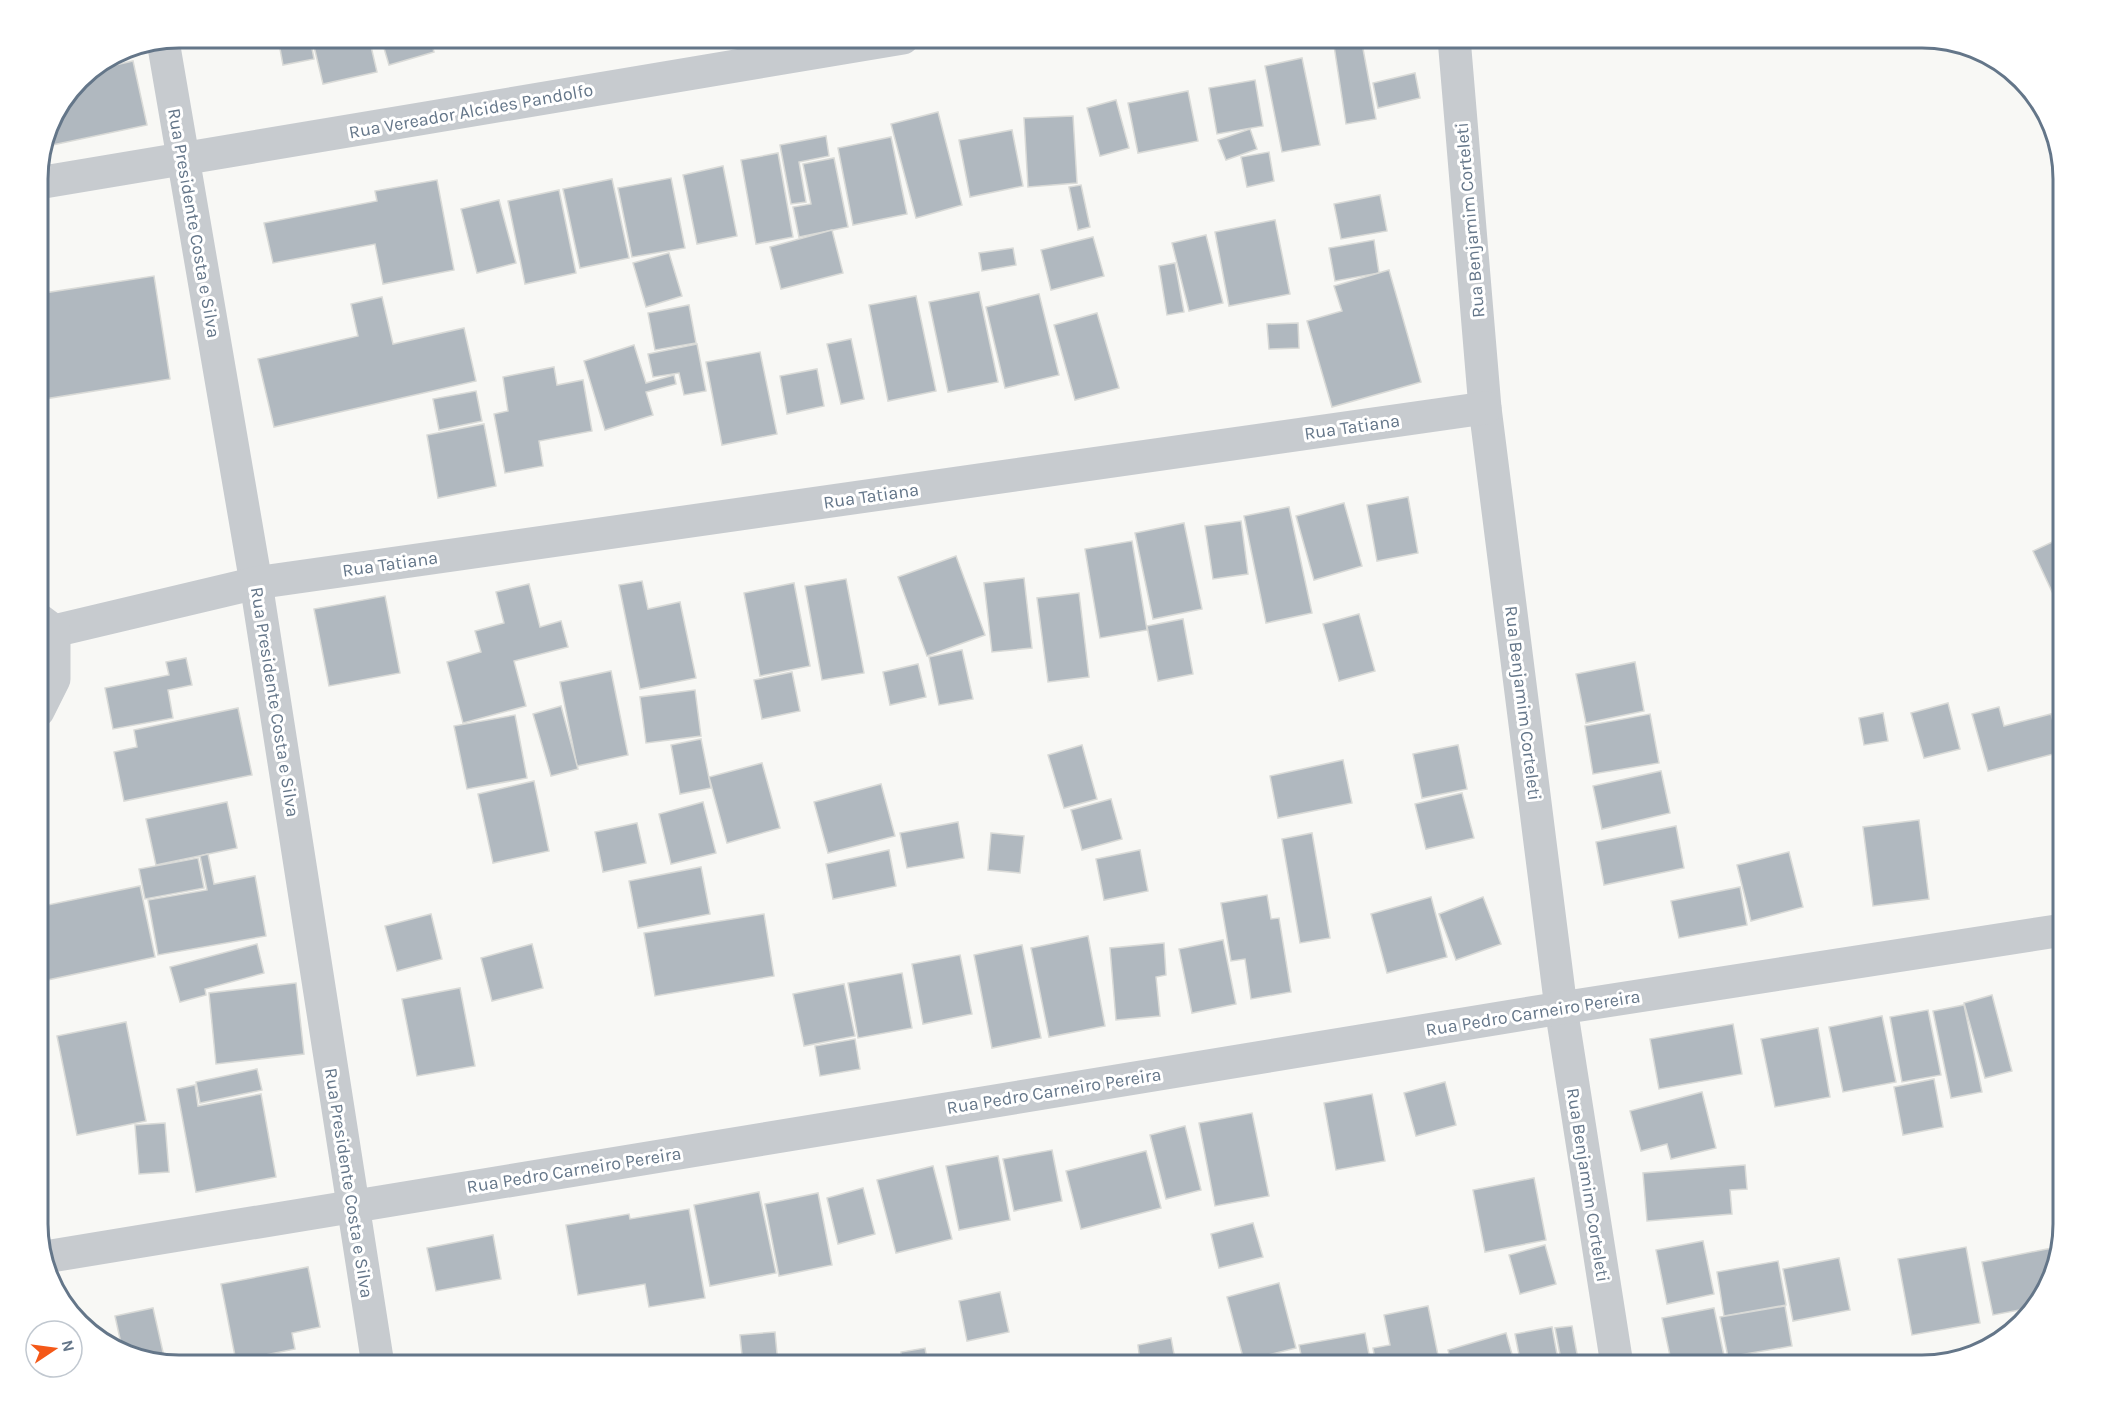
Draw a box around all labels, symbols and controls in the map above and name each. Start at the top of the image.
street label: Rua Vereador Alcides Pandolfo [347,79,595,143]
street label: Rua Presidente Costa e Silva [163,106,225,340]
street label: Rua Benjamim Corteleti [1450,121,1490,319]
street label: Rua Tatiana [1303,409,1401,445]
street label: Rua Tatiana [822,478,920,514]
street label: Rua Tatiana [341,546,439,582]
street label: Rua Presidente Costa e Silva [246,585,304,819]
street label: Rua Benjamim Corteleti [1500,604,1546,802]
street label: Rua Pedro Carneiro Pereira [1424,985,1642,1041]
street label: Rua Pedro Carneiro Pereira [945,1063,1163,1119]
street label: Rua Presidente Costa e Silva [320,1066,378,1300]
street label: Rua Benjamim Corteleti [1562,1086,1614,1284]
street label: Rua Pedro Carneiro Pereira [465,1142,683,1198]
north arrow [24,1319,84,1379]
text: N [58,1338,79,1353]

